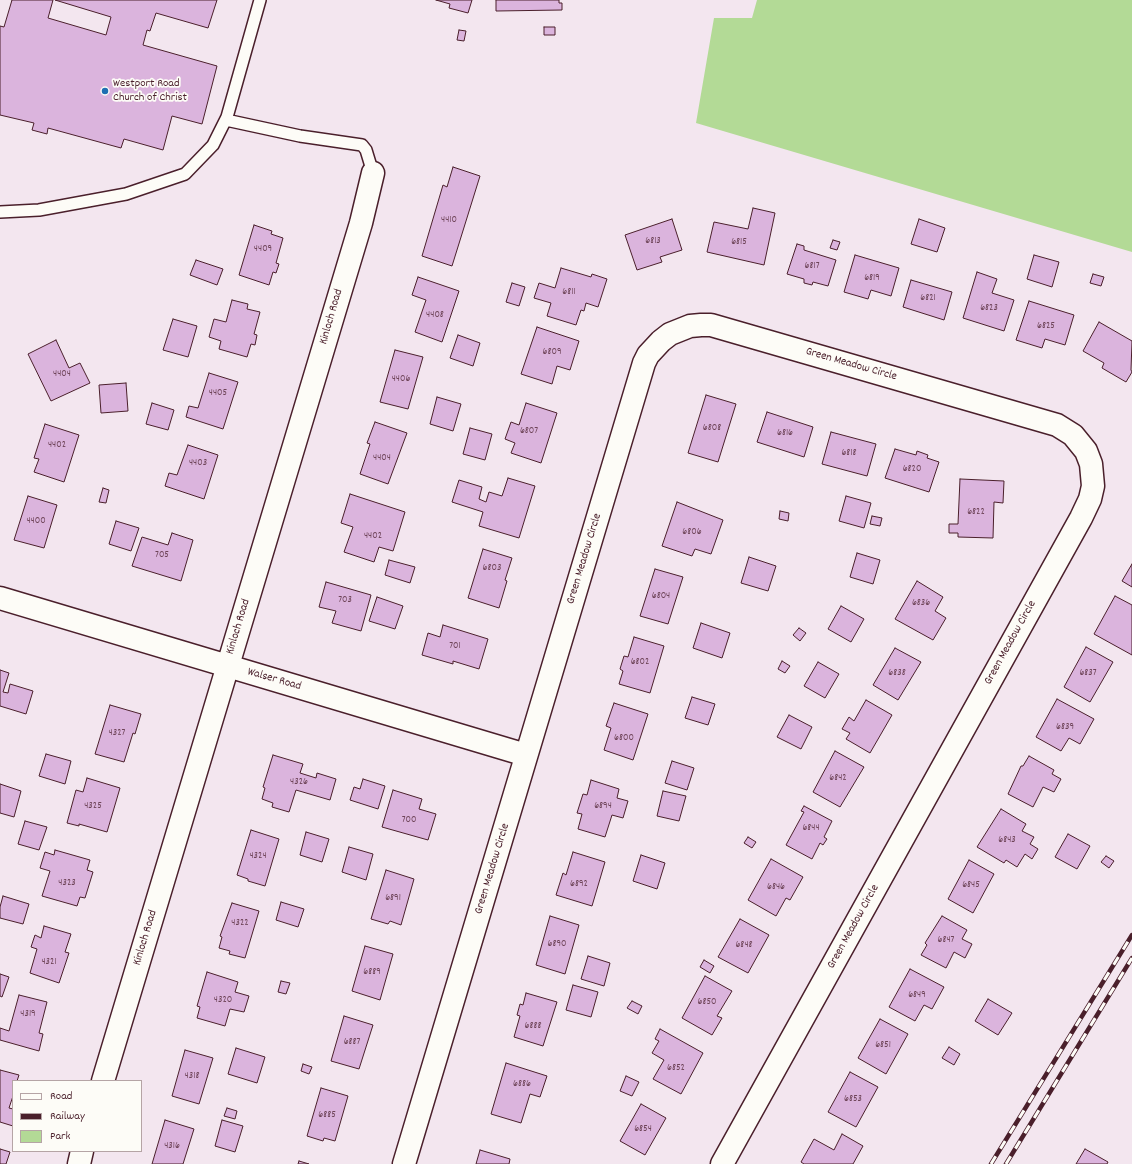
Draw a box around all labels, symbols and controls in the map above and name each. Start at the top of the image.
place label: Westport Road Church of Christ [113,77,187,105]
marker: Westport Road Church of Christ [100,86,110,96]
house number: 4410 [441,215,457,227]
house number: 6813 [645,236,661,248]
house number: 6815 [731,237,747,249]
house number: 4409 [254,244,272,256]
house number: 6817 [805,261,819,273]
house number: 6819 [864,273,880,285]
house number: 6811 [562,287,576,299]
street label: Kinloch Road [317,288,347,346]
house number: 6821 [920,293,936,305]
house number: 6823 [980,303,998,315]
house number: 4408 [426,310,444,322]
house number: 6825 [1037,321,1055,333]
street label: Green Meadow Circle [804,345,898,385]
house number: 6809 [543,347,561,359]
house number: 4404 [53,369,71,381]
house number: 4406 [392,374,410,386]
house number: 4405 [209,388,227,400]
house number: 6808 [703,423,721,435]
house number: 6807 [520,426,538,438]
house number: 6816 [777,428,793,440]
house number: 4402 [48,440,66,452]
house number: 6818 [841,448,857,460]
house number: 4404 [373,453,391,465]
house number: 4403 [189,458,207,470]
house number: 6820 [903,464,921,476]
house number: 6822 [967,507,985,519]
street label: Green Meadow Circle [564,512,606,606]
house number: 4400 [26,516,46,528]
house number: 6806 [682,527,702,539]
house number: 4402 [364,531,382,543]
house number: 705 [155,550,169,562]
house number: 6803 [483,563,501,575]
house number: 6804 [652,591,670,603]
house number: 703 [338,595,352,607]
street label: Kinloch Road [224,598,254,656]
house number: 6836 [912,598,930,610]
street label: Green Meadow Circle [982,598,1040,688]
house number: 701 [449,641,461,653]
house number: 6802 [631,657,649,669]
street label: Walser Road [245,665,303,695]
house number: 6838 [888,668,906,680]
house number: 6837 [1079,668,1097,680]
house number: 6839 [1056,722,1074,734]
house number: 4327 [109,728,125,740]
house number: 6800 [614,733,634,745]
house number: 6842 [829,773,847,785]
house number: 4326 [290,777,308,789]
house number: 4325 [84,801,102,813]
house number: 6894 [594,801,612,813]
house number: 700 [402,815,416,827]
street label: Green Meadow Circle [472,822,514,916]
house number: 6844 [802,823,820,835]
house number: 6843 [998,835,1016,847]
house number: 4324 [249,851,267,863]
house number: 4323 [58,878,76,890]
house number: 6892 [570,879,588,891]
house number: 6845 [962,880,980,892]
house number: 6846 [767,882,785,894]
street label: Green Meadow Circle [825,882,883,972]
house number: 6891 [385,893,401,905]
street label: Kinloch Road [131,909,161,967]
house number: 4322 [231,918,249,930]
house number: 6847 [938,935,954,947]
house number: 6890 [548,939,566,951]
house number: 6848 [735,940,753,952]
house number: 4321 [41,957,57,969]
house number: 6889 [363,967,381,979]
house number: 6849 [908,990,926,1002]
house number: 4320 [214,995,232,1007]
house number: 6850 [698,997,716,1009]
house number: 4319 [20,1009,36,1021]
house number: 6888 [525,1021,541,1033]
house number: 6887 [344,1037,360,1049]
house number: 6851 [875,1040,891,1052]
house number: 6852 [667,1063,685,1075]
house number: 4318 [185,1071,199,1083]
house number: 6886 [513,1079,531,1091]
legend [12,1080,142,1152]
text: Road [50,1088,72,1105]
house number: 6853 [844,1094,862,1106]
text: Railway [50,1108,85,1125]
house number: 6885 [318,1110,336,1122]
house number: 6854 [634,1124,652,1136]
text: Park [50,1128,70,1145]
house number: 4316 [164,1141,180,1153]

